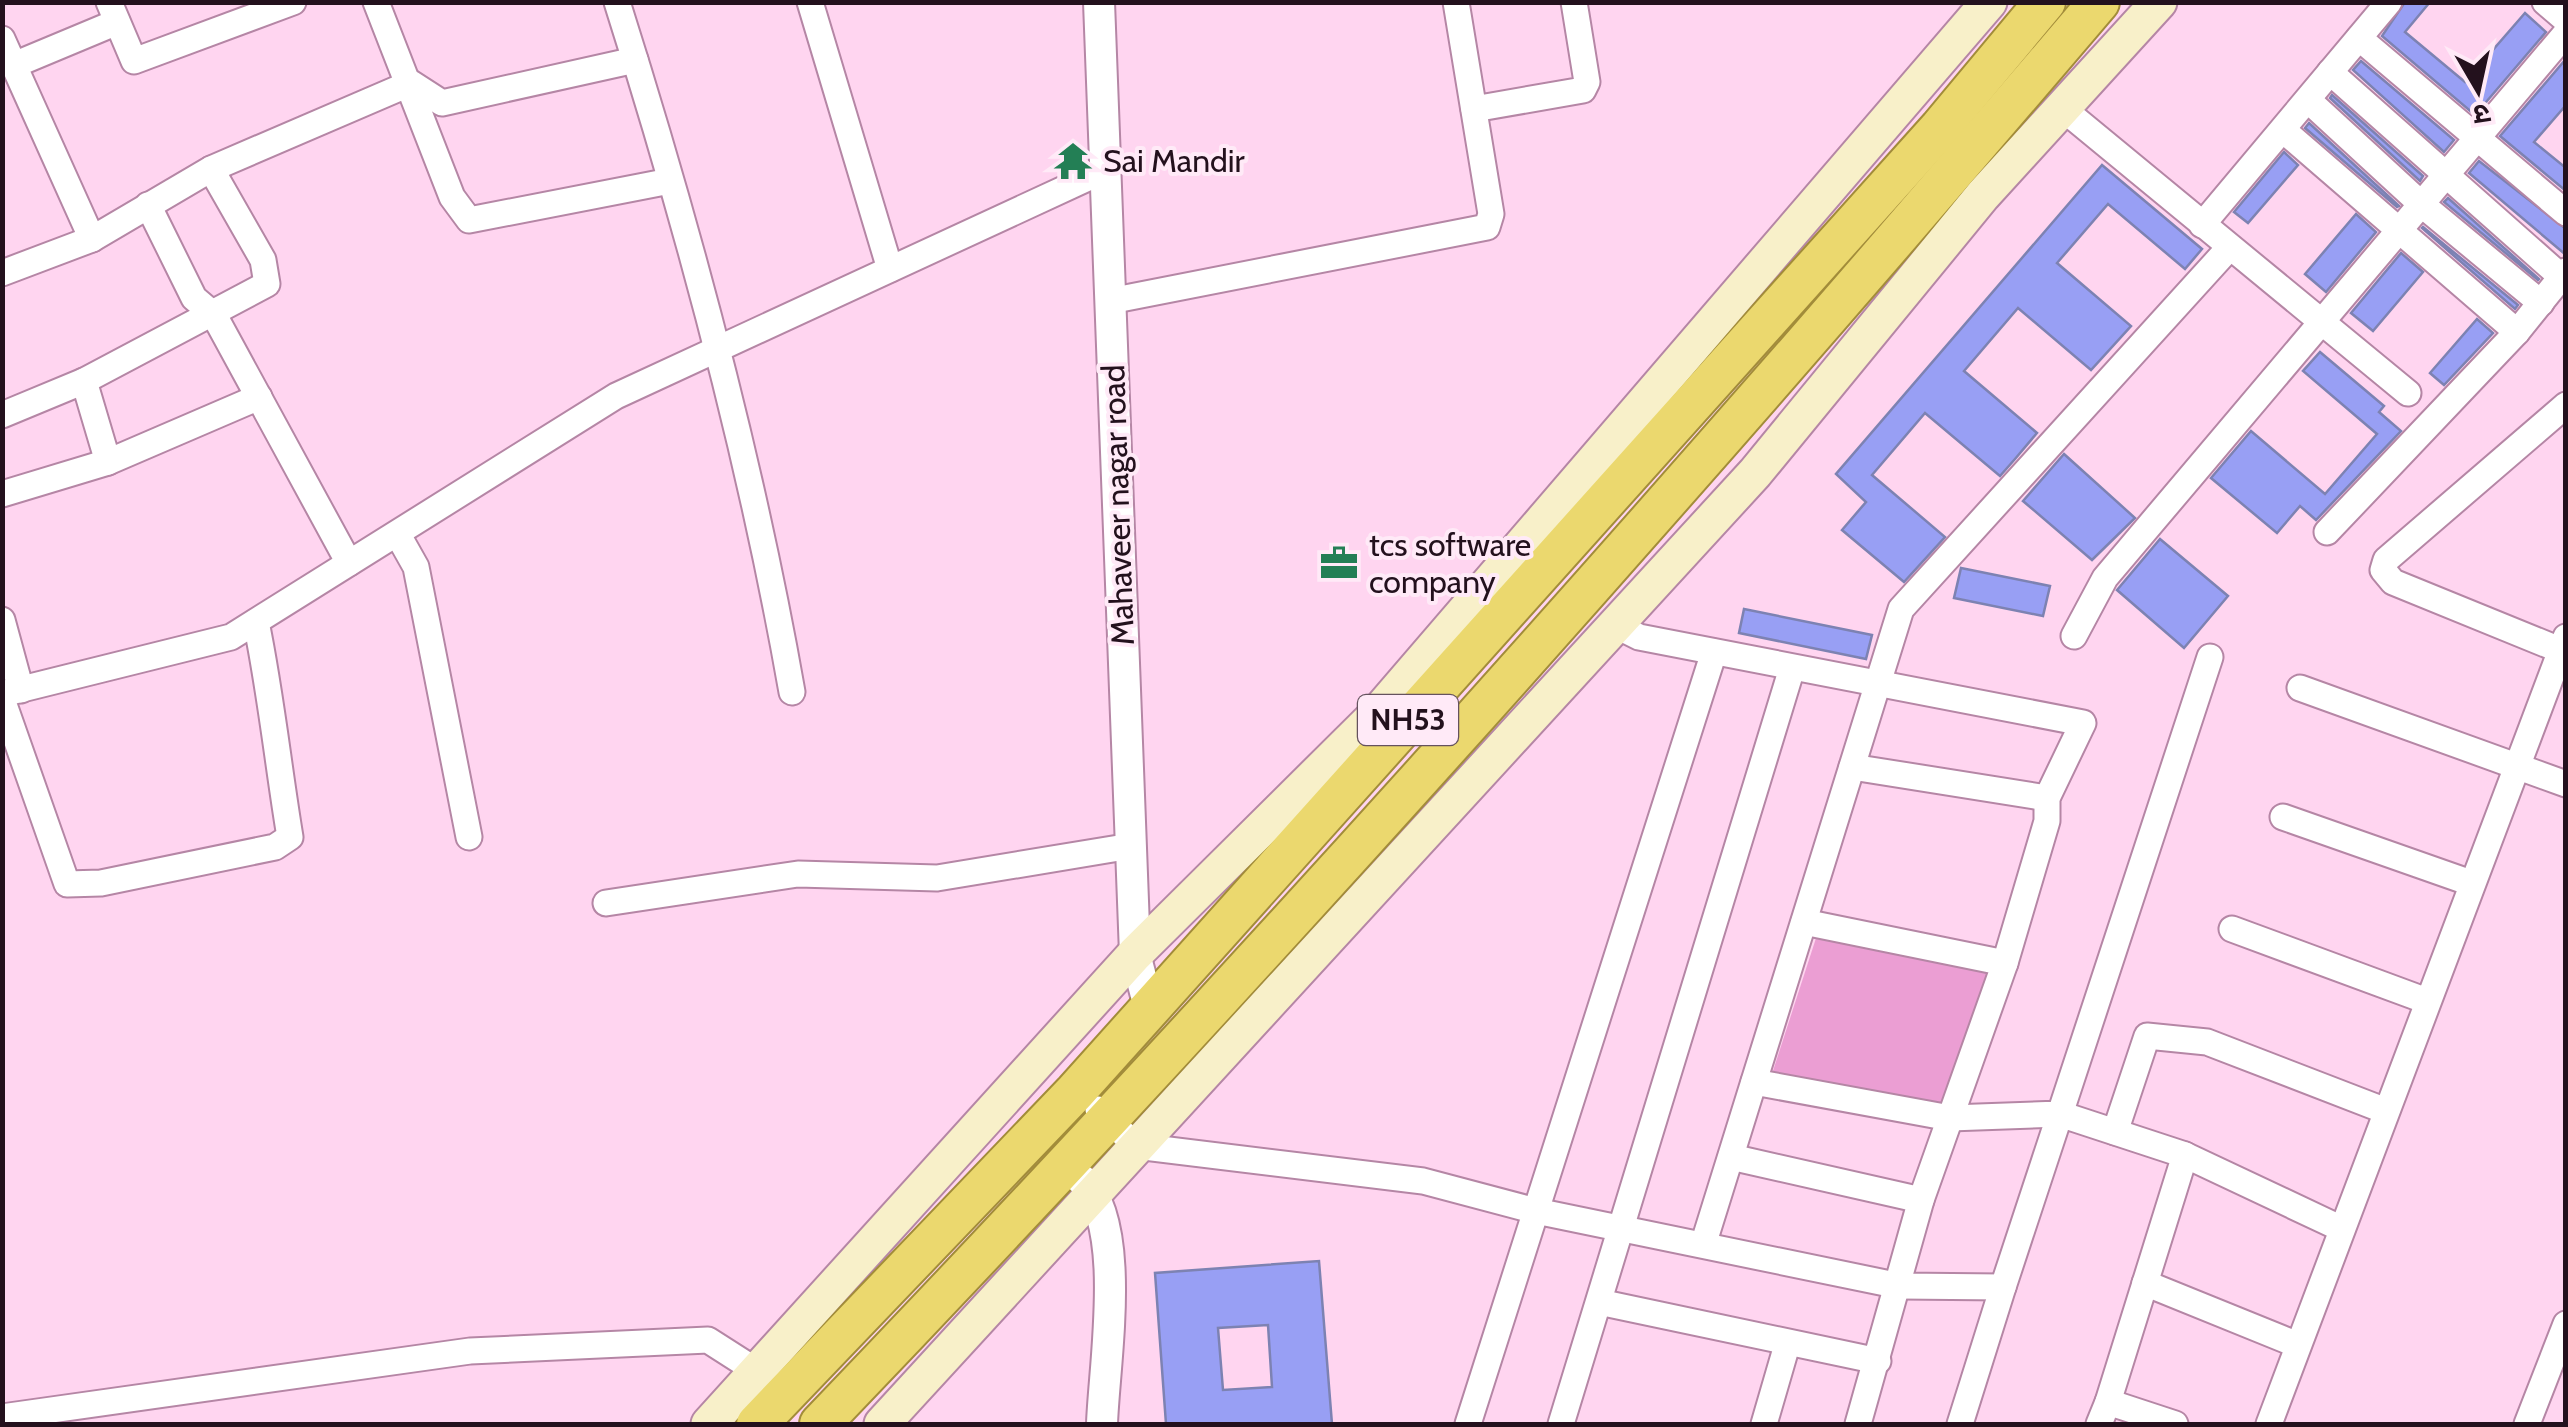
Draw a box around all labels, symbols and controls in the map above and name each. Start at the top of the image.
north arrow [2428,40,2528,140]
text: उ [2471,97,2493,133]
temple icon: Sai Mandir [1052,140,1094,182]
place label: Sai Mandir [1103,141,1246,180]
street label: Mahaveer nagar road [1093,364,1142,646]
place label: tcs software company [1369,525,1531,601]
office icon: tcs software company [1318,542,1360,584]
road number: NH53 [1358,695,1458,745]

